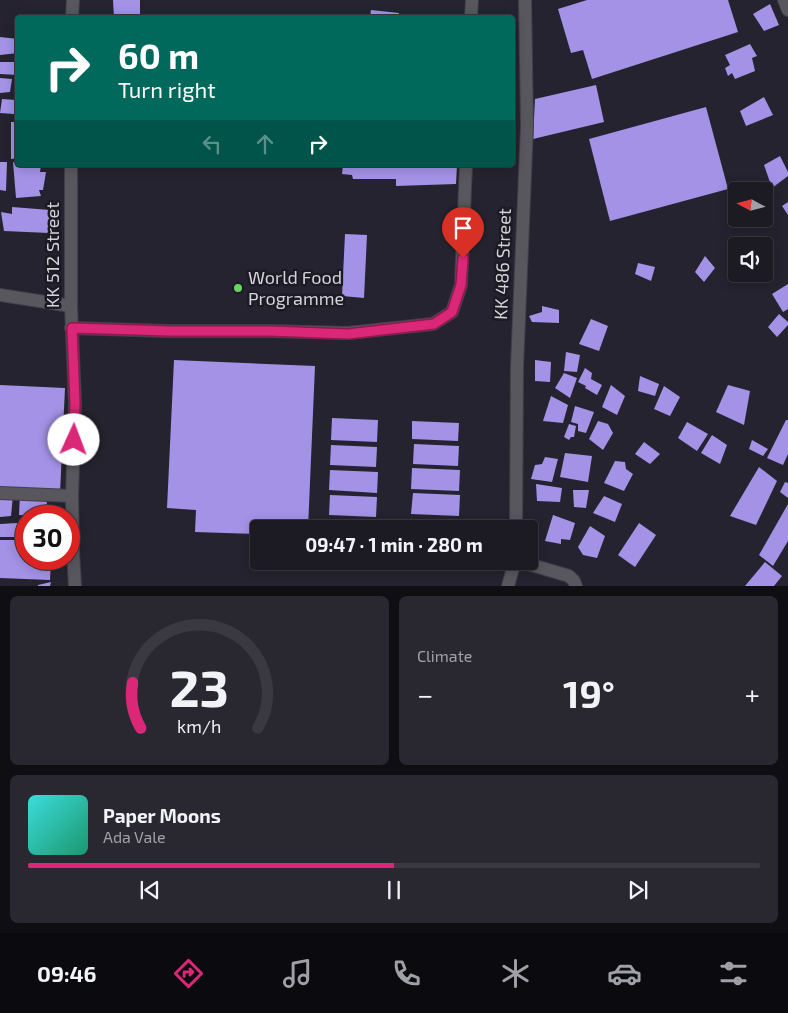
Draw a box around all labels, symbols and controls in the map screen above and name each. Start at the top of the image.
text: 60 m [118,34,199,76]
icon: right [35,35,100,100]
text: Turn right [118,76,216,102]
icon: left [198,130,226,158]
icon: ahead [251,130,279,158]
icon: right [304,130,332,158]
north arrow [728,182,772,228]
map controls [728,182,773,282]
street label: KK 512 Street [41,202,63,308]
pin [442,207,484,258]
street label: KK 486 Street [489,208,515,320]
icon: arrive [449,214,477,242]
button: sound [728,237,773,282]
place label: World Food Programme [248,266,344,309]
marker: World Food Programme [232,282,244,294]
position arrow [47,413,99,465]
speed limit sign: 30 [15,505,80,570]
text: 09:47 · 1 min · 280 m [305,533,483,556]
text: Climate [417,646,472,665]
text: 23 [170,655,229,717]
text: 19° [563,670,615,716]
text: − [417,677,433,711]
text: + [745,677,760,711]
text: km/h [177,715,222,737]
text: Paper Moons [103,804,221,827]
text: Ada Vale [103,827,166,846]
icon: previous [136,876,164,904]
icon: pause [380,876,408,904]
icon: next [624,876,652,904]
icon: directions [171,956,206,991]
icon: music [280,956,315,991]
icon: phone [389,956,424,991]
icon: climate [498,956,533,991]
icon: car [607,956,642,991]
icon: filters [716,956,751,991]
text: 09:46 [37,960,97,986]

